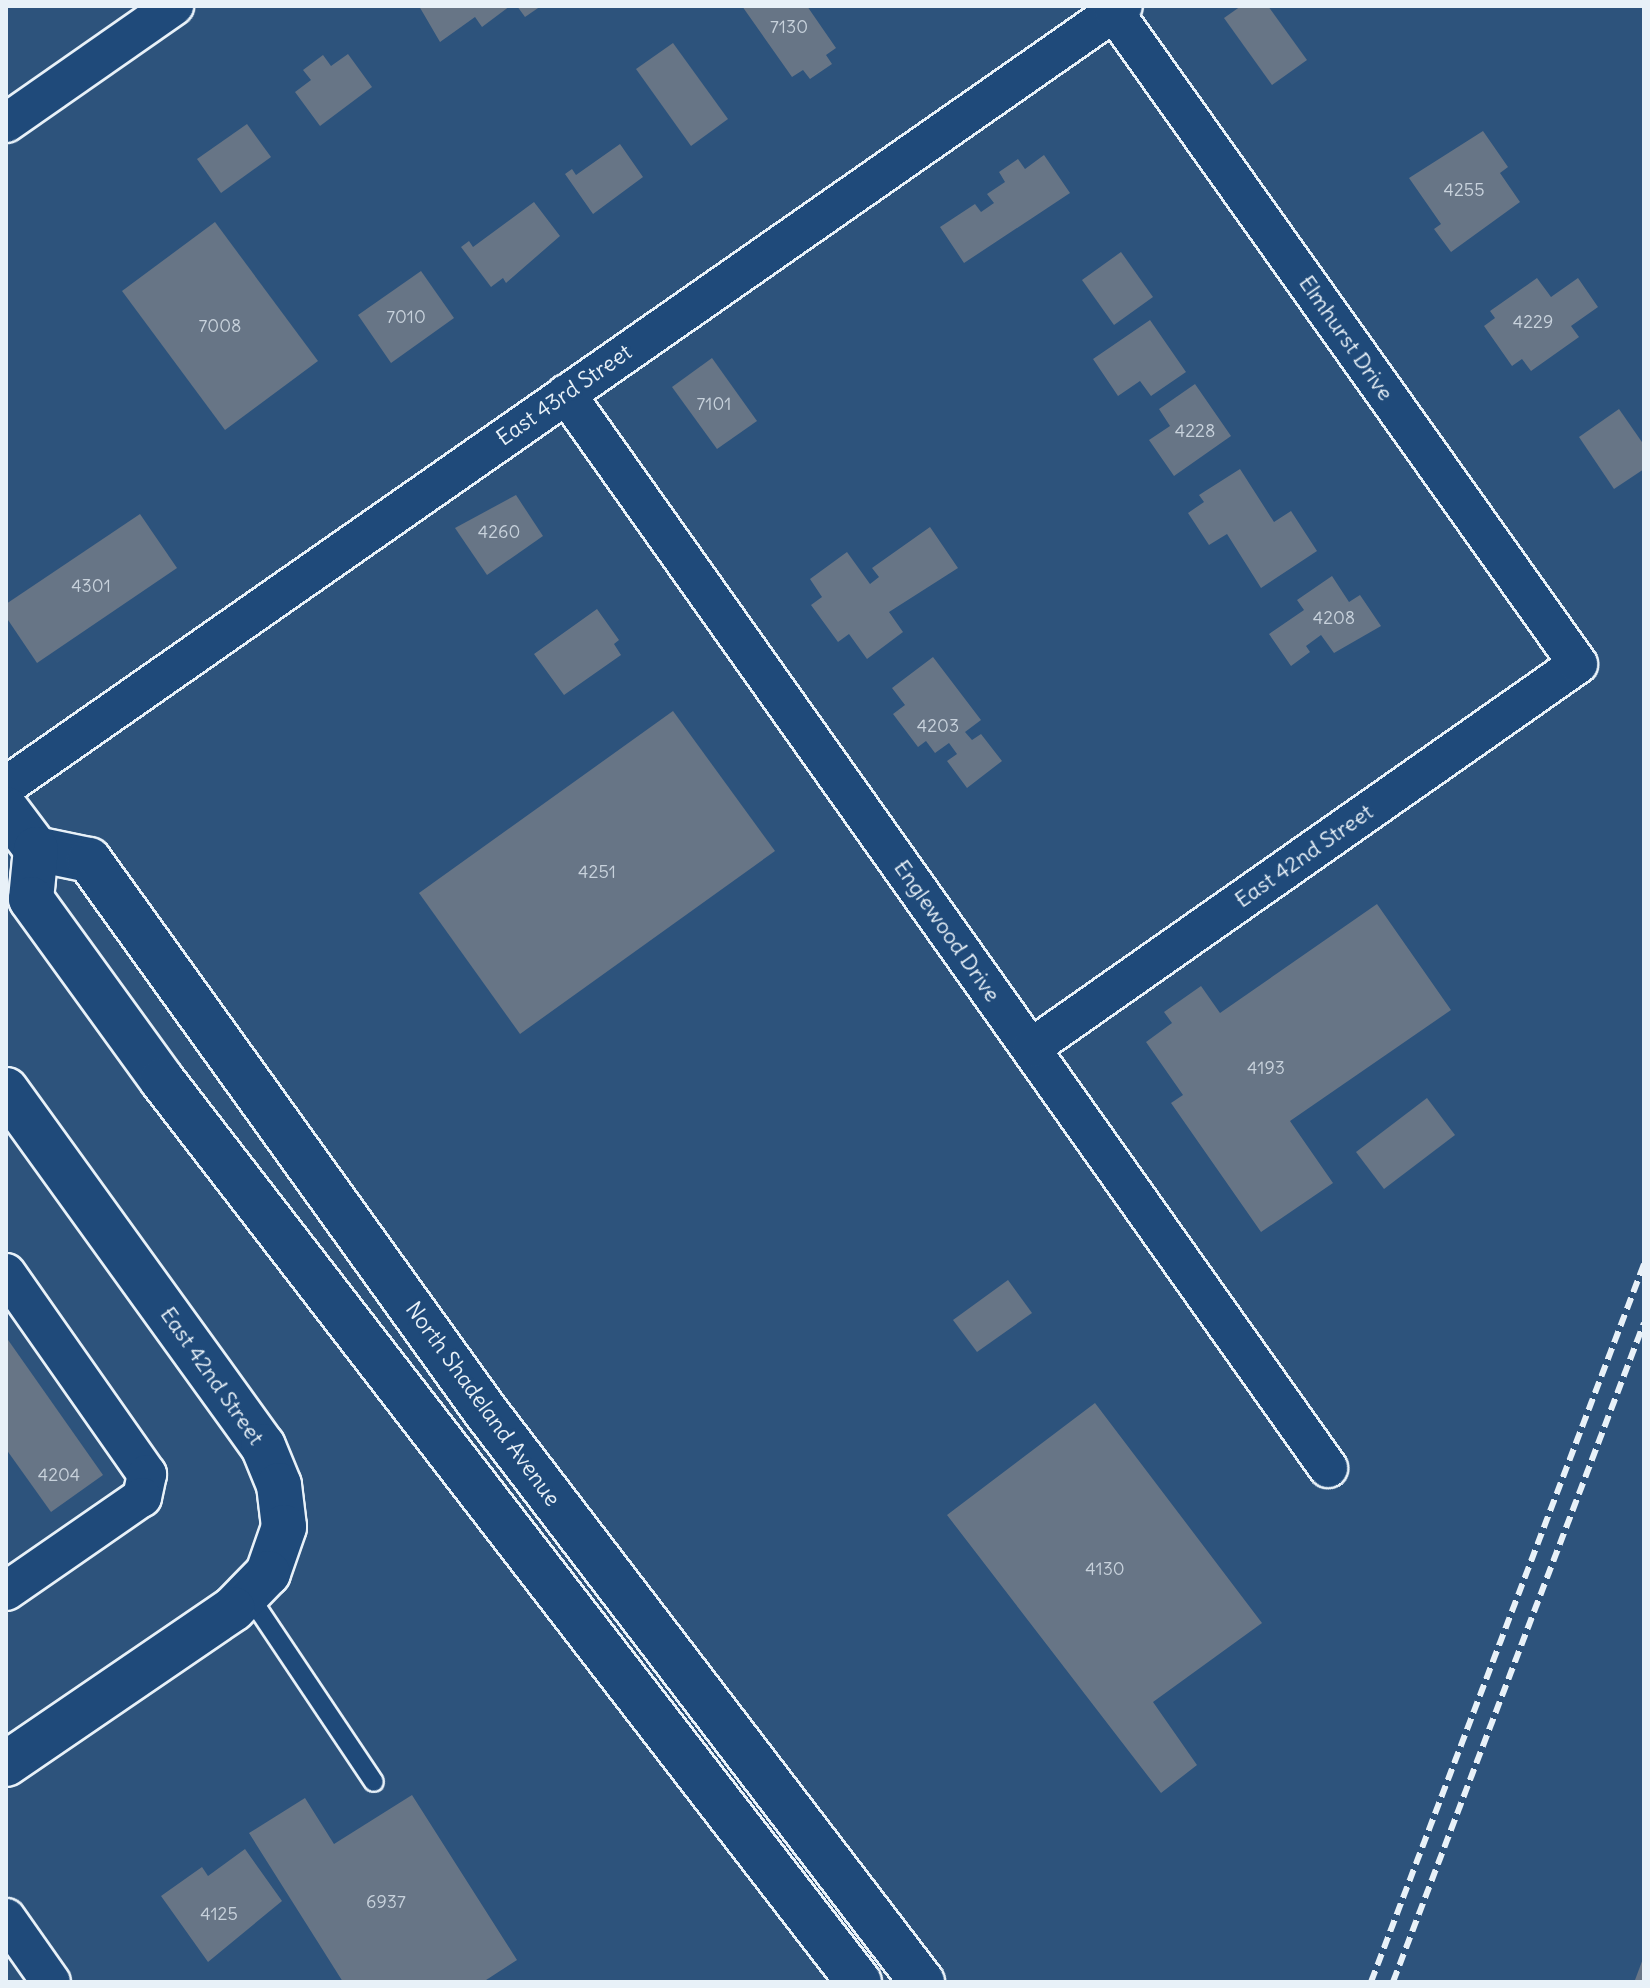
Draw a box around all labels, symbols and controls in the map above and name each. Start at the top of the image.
house number: 7130 [770,16,808,38]
house number: 4255 [1444,179,1484,201]
street label: Elmhurst Drive [1293,271,1399,405]
house number: 7010 [386,306,426,328]
house number: 4229 [1513,311,1553,333]
house number: 7008 [199,315,241,337]
street label: East 43rd Street [491,339,637,451]
house number: 7101 [697,393,731,415]
house number: 4228 [1175,420,1215,442]
house number: 4260 [478,521,520,543]
house number: 4301 [71,575,111,597]
house number: 4208 [1313,607,1355,629]
house number: 4203 [917,715,959,737]
street label: East 42nd Street [1230,799,1378,913]
street label: Englewood Drive [888,855,1006,1007]
house number: 4251 [578,861,616,883]
house number: 4193 [1247,1057,1285,1079]
street label: North Shadeland Avenue [400,1297,566,1511]
street label: East 42nd Street [155,1302,269,1450]
house number: 4204 [38,1464,80,1486]
house number: 4130 [1085,1558,1125,1580]
house number: 6937 [366,1891,406,1913]
house number: 4125 [200,1903,238,1925]

